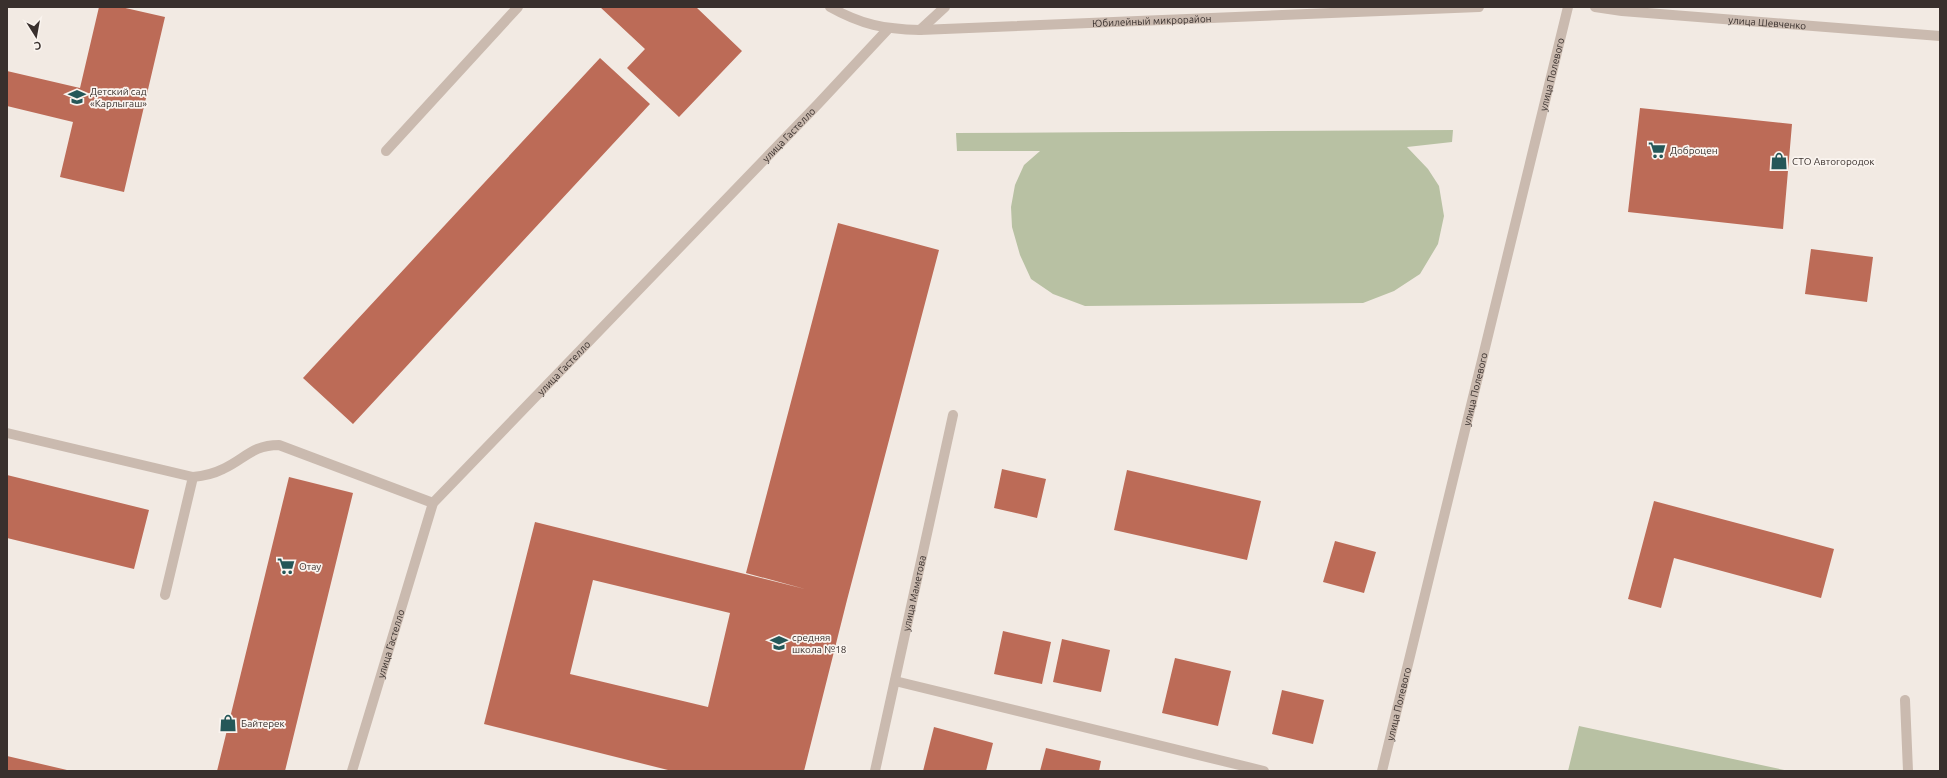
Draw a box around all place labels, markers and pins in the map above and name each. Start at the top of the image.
place label: Детский сад «Карлыгаш» [90,86,147,109]
school or university icon: Детский сад «Карлыгаш» [67,87,87,107]
supermarket icon: Доброцен [1647,140,1667,160]
place label: Доброцен [1670,145,1718,156]
shop icon: СТО Автогородок [1769,151,1789,171]
place label: СТО Автогородок [1792,156,1875,167]
supermarket icon: Отау [276,556,296,576]
place label: Отау [299,561,321,572]
place label: средняя школа №18 [792,632,847,655]
school or university icon: средняя школа №18 [769,633,789,653]
shop icon: Байтерек [218,713,238,733]
place label: Байтерек [241,718,285,729]

